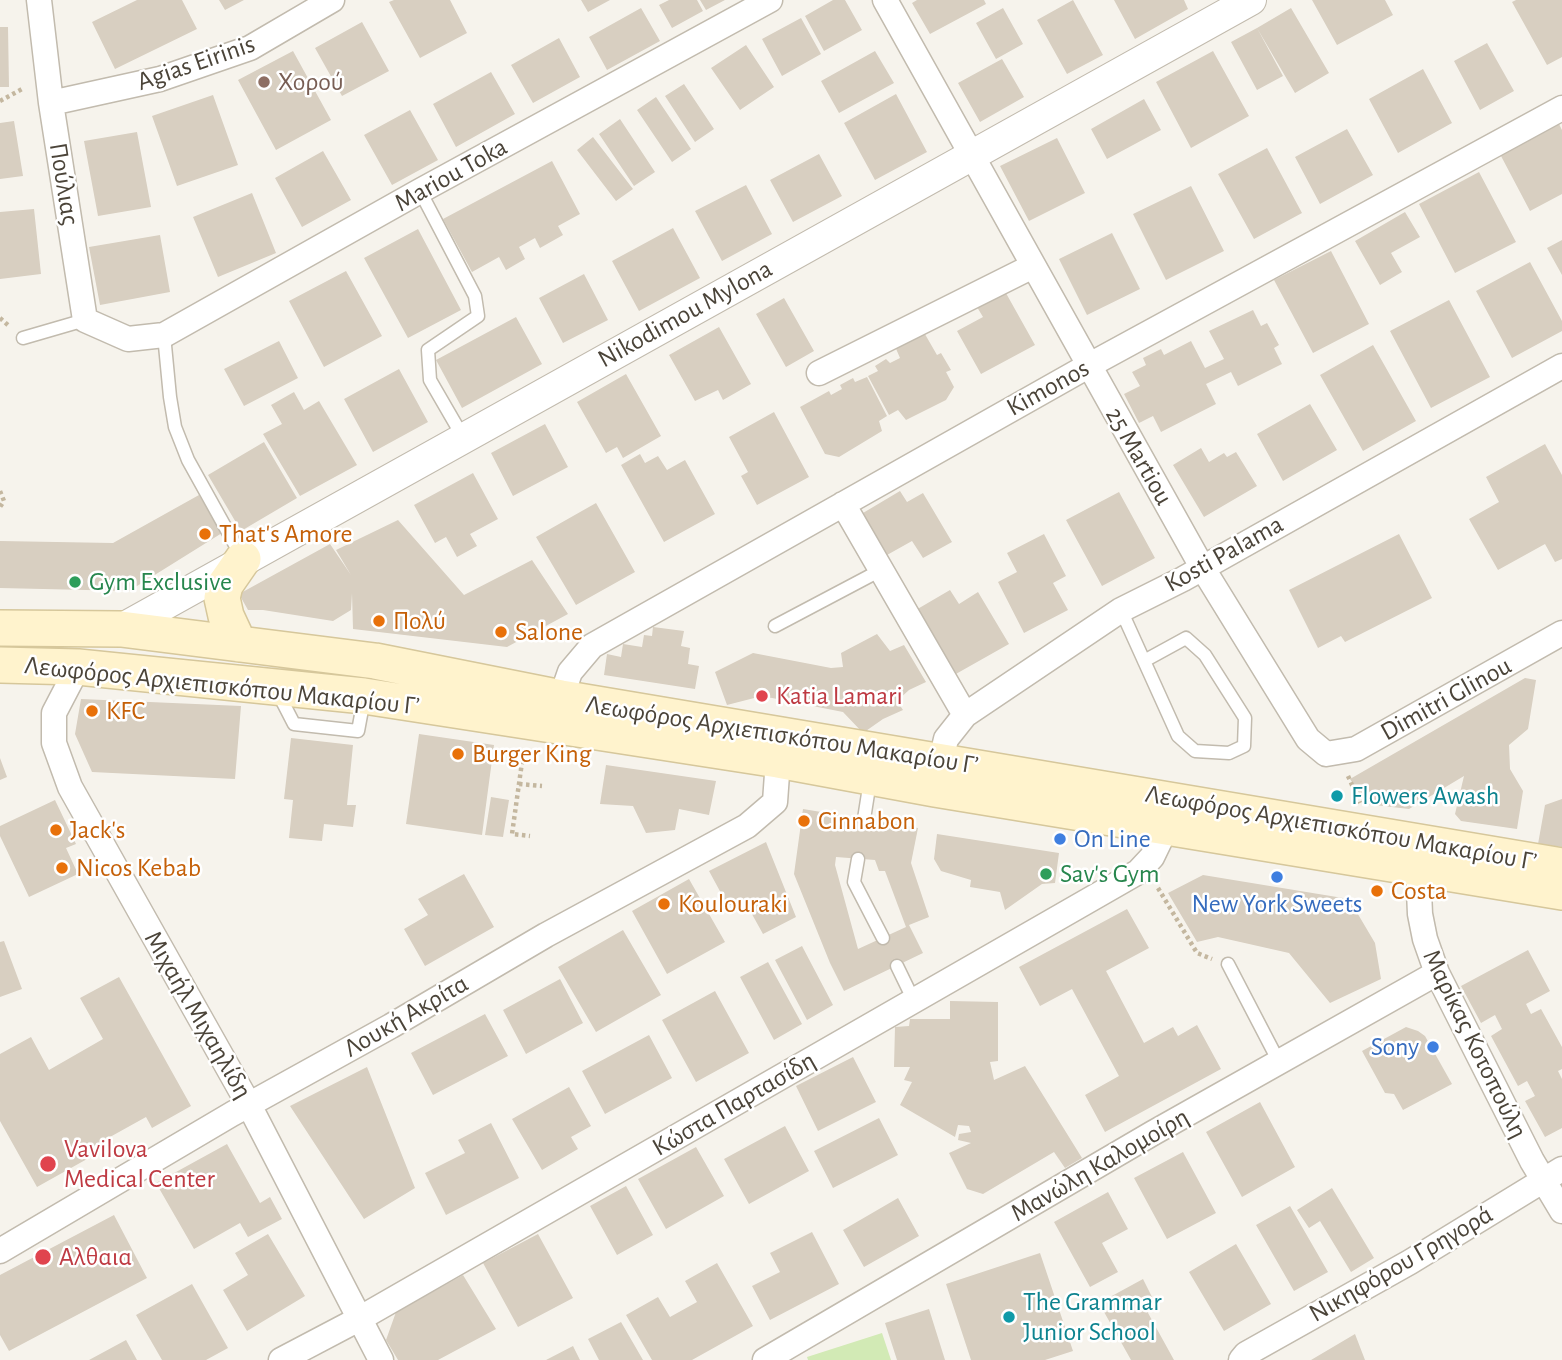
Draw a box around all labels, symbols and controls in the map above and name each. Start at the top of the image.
street label: Agias Eirinis [133,28,259,98]
place label: Χορού [278,66,344,98]
marker: Χορού [256,74,272,90]
street label: Mariou Toka [389,131,513,219]
street label: Πούλιας [42,141,86,227]
street label: Nikodimou Mylona [592,253,778,375]
street label: Kimonos [1001,353,1095,423]
street label: 25 Martiou [1098,401,1180,511]
street label: Kosti Palama [1159,509,1289,599]
place label: That's Amore [219,518,352,550]
marker: That's Amore [197,526,213,542]
place label: Gym Exclusive [89,566,232,598]
marker: Gym Exclusive [67,574,83,590]
place label: Πολύ [393,605,446,637]
marker: Πολύ [371,613,387,629]
place label: Salone [515,616,583,648]
marker: Salone [493,624,509,640]
street label: Λεωφόρος Αρχιεπισκόπου Μακαρίου Γ’ [23,650,421,722]
street label: Dimitri Glinou [1375,650,1517,748]
place label: Katia Lamari [776,680,903,712]
marker: Katia Lamari [754,688,770,704]
street label: Λεωφόρος Αρχιεπισκόπου Μακαρίου Γ’ [584,689,980,781]
place label: KFC [106,695,145,727]
marker: KFC [84,703,100,719]
place label: Burger King [472,738,591,770]
marker: Burger King [450,746,466,762]
street label: Λεωφόρος Αρχιεπισκόπου Μακαρίου Γ’ [1143,778,1539,878]
place label: Flowers Awash [1351,780,1499,812]
marker: Flowers Awash [1329,788,1345,804]
place label: Cinnabon [818,805,916,837]
marker: Cinnabon [796,813,812,829]
place label: Jack's [70,814,125,846]
marker: Jack's [48,822,64,838]
place label: On Line [1074,823,1151,855]
marker: On Line [1052,831,1068,847]
place label: Nicos Kebab [76,852,201,884]
place label: Sav's Gym [1060,858,1160,890]
marker: Nicos Kebab [54,860,70,876]
marker: Sav's Gym [1038,866,1054,882]
marker: New York Sweets [1269,869,1285,885]
place label: Costa [1391,875,1447,907]
marker: Costa [1369,883,1385,899]
place label: Koulouraki [678,888,788,920]
place label: New York Sweets [1192,888,1362,920]
marker: Koulouraki [656,896,672,912]
street label: Μιχαήλ Μιχαηλίδη [137,926,259,1104]
street label: Μαρίκας Κοτοπούλη [1416,944,1534,1144]
street label: Λουκή Ακρίτα [338,968,474,1064]
place label: Sony [1371,1031,1419,1063]
marker: Sony [1425,1039,1441,1055]
street label: Κώστα Παρτασίδη [647,1045,821,1163]
street label: Μανώλη Καλομοίρη [1005,1101,1195,1229]
place label: Vavilova Medical Center [64,1133,215,1194]
marker: Vavilova Medical Center [38,1154,58,1174]
street label: Νικηφόρου Γρηγορά [1303,1199,1499,1329]
place label: Αλθαια [59,1241,132,1273]
marker: Αλθαια [33,1247,53,1267]
place label: The Grammar Junior School [1023,1286,1162,1348]
marker: The Grammar Junior School [1001,1309,1017,1325]

